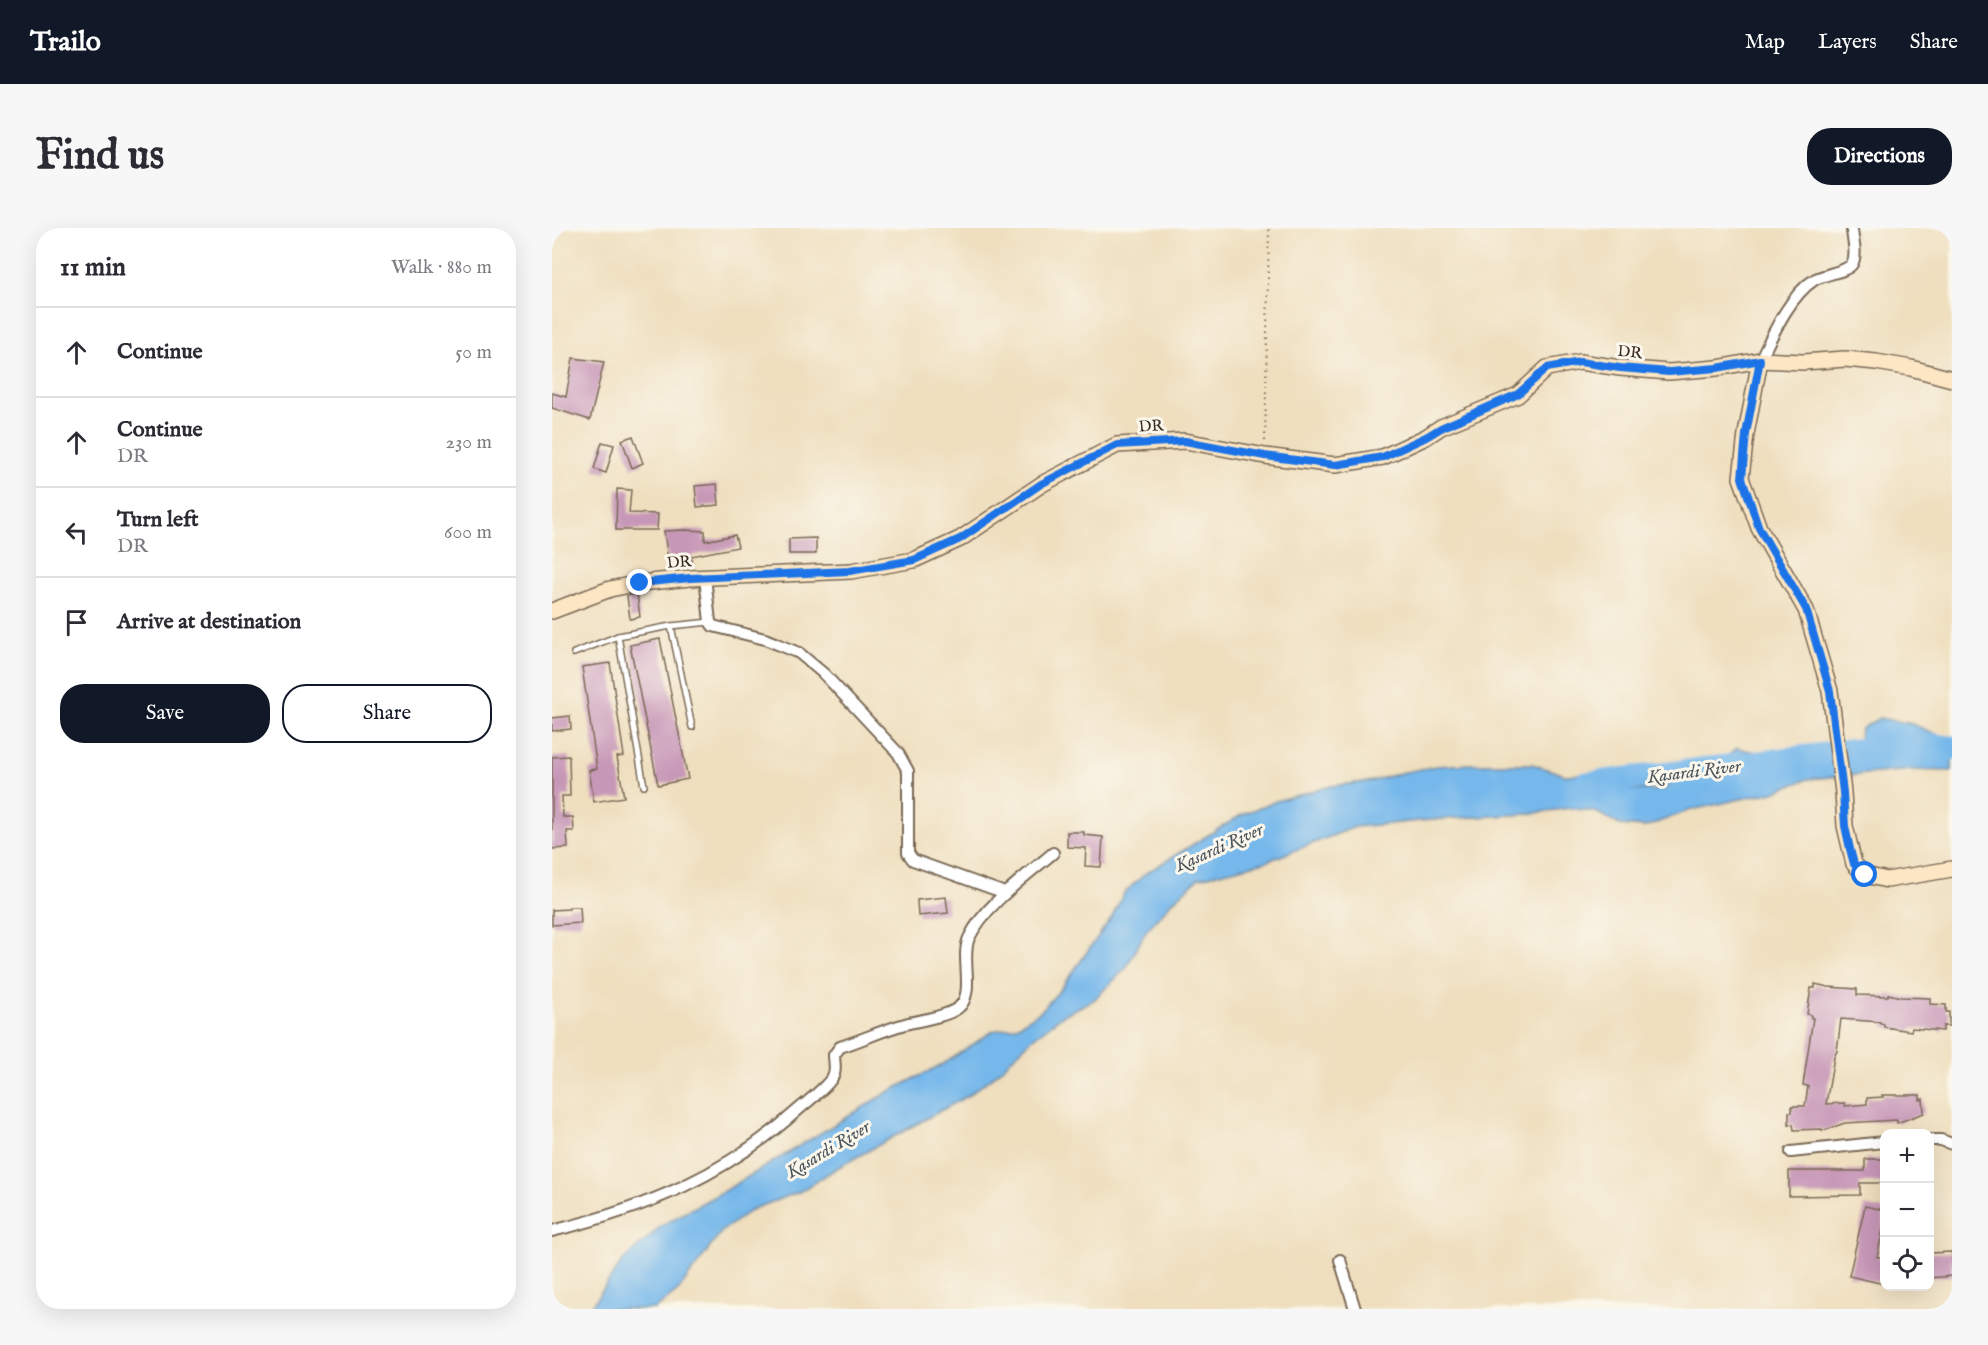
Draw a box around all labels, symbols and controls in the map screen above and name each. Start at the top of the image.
text: Trailo [30,25,101,60]
text: Map [1745,29,1785,56]
text: Layers [1818,29,1877,56]
text: Share [1910,29,1958,56]
button: Directions [1807,128,1952,185]
text: Find us [36,130,164,183]
text: 11 min [60,251,126,284]
text: Walk · 880 m [391,255,492,280]
icon: ahead [60,336,93,369]
text: Continue [117,338,203,366]
text: 50 m [455,340,492,365]
street label: DR [1616,342,1644,364]
text: Continue [117,416,203,444]
street label: DR [1138,416,1165,438]
icon: ahead [60,426,93,459]
text: 230 m [446,430,492,455]
text: DR [117,444,148,469]
text: Turn left [117,506,199,534]
icon: left [60,516,93,549]
text: 600 m [444,520,492,545]
text: DR [117,534,148,559]
street label: DR [666,552,693,574]
route end [626,569,652,595]
icon: arrive [60,606,93,639]
text: Arrive at destination [117,608,301,636]
button: Save [60,684,270,743]
button: Share [282,684,492,743]
water label: Kasardi River [1645,755,1743,790]
water label: Kasardi River [1171,818,1268,878]
route start [1851,861,1877,887]
water label: Kasardi River [782,1116,876,1185]
map controls [1880,1129,1934,1291]
button: + [1880,1129,1934,1183]
button: − [1880,1183,1934,1237]
button: locate [1880,1237,1934,1291]

